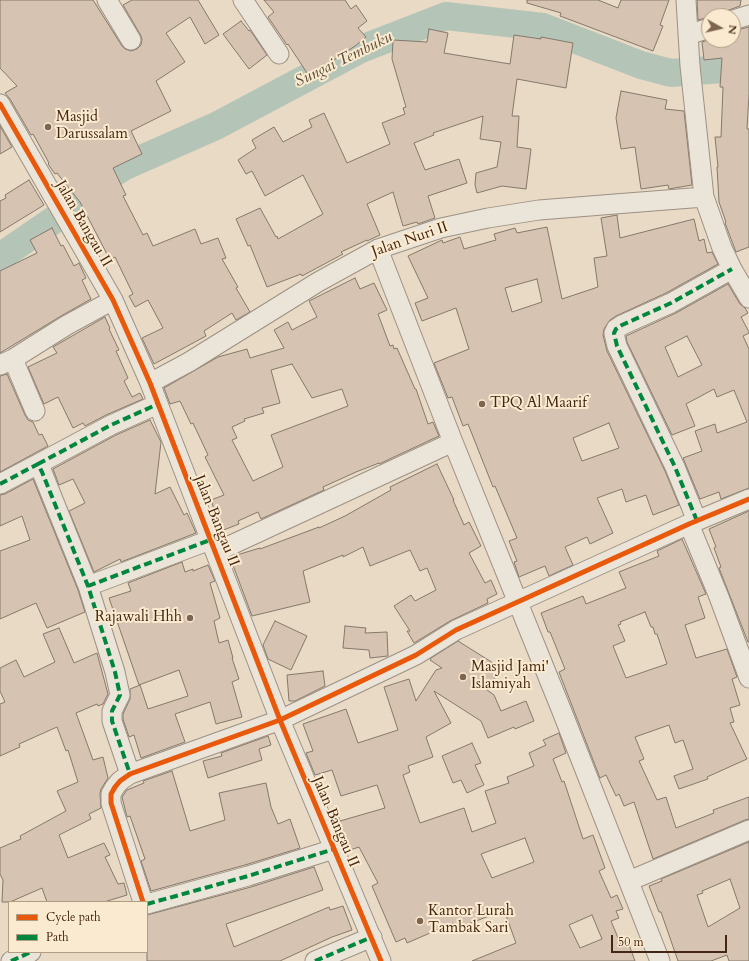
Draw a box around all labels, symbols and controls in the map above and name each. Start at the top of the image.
north arrow [701,8,741,48]
text: N [724,24,740,35]
water label: Sungai Tembuku [292,28,396,92]
place label: Masjid Darussalam [56,109,128,144]
marker: Masjid Darussalam [43,122,53,132]
street label: Jalan Bangau II [51,177,115,271]
street label: Jalan Nuri II [370,219,450,261]
place label: TPQ Al Maarif [490,395,587,413]
marker: TPQ Al Maarif [477,399,487,409]
street label: Jalan Bangau II [189,473,243,569]
place label: Rajawali Hhh [95,609,182,627]
marker: Rajawali Hhh [185,613,195,623]
place label: Masjid Jami' Islamiyah [471,659,549,694]
marker: Masjid Jami' Islamiyah [458,672,468,682]
street label: Jalan Bangau II [308,774,362,870]
legend [8,901,148,953]
place label: Kantor Lurah Tambak Sari [428,903,514,938]
text: Cycle path [46,909,101,925]
marker: Kantor Lurah Tambak Sari [415,916,425,926]
scale bar [613,927,729,953]
text: Path [46,929,69,945]
text: 50 m [618,934,644,950]

